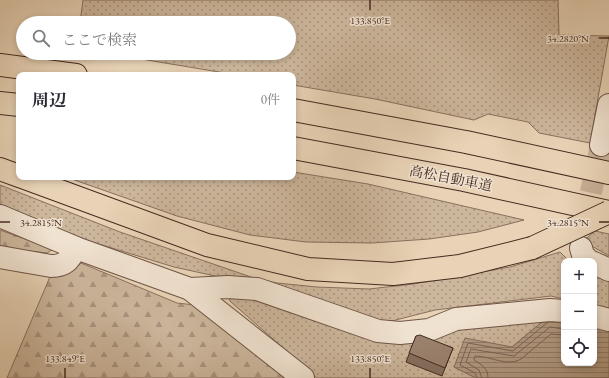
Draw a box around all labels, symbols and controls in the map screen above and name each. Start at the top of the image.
text: 133.850°E [350,14,390,27]
search box [16,16,296,60]
icon: search [30,27,52,49]
text: ここで検索 [62,30,137,49]
text: 34.2820°N [547,32,589,45]
text: 周辺 [32,89,66,111]
text: 0件 [261,91,280,108]
street label: 高松自動車道 [408,161,494,195]
text: 34.2815°N [20,216,62,229]
text: 34.2815°N [547,216,589,229]
map controls [561,258,597,366]
button: + [561,258,597,294]
button: − [561,294,597,330]
button: locate [561,330,597,366]
text: 133.849°E [45,352,85,365]
text: 133.850°E [350,352,390,365]

